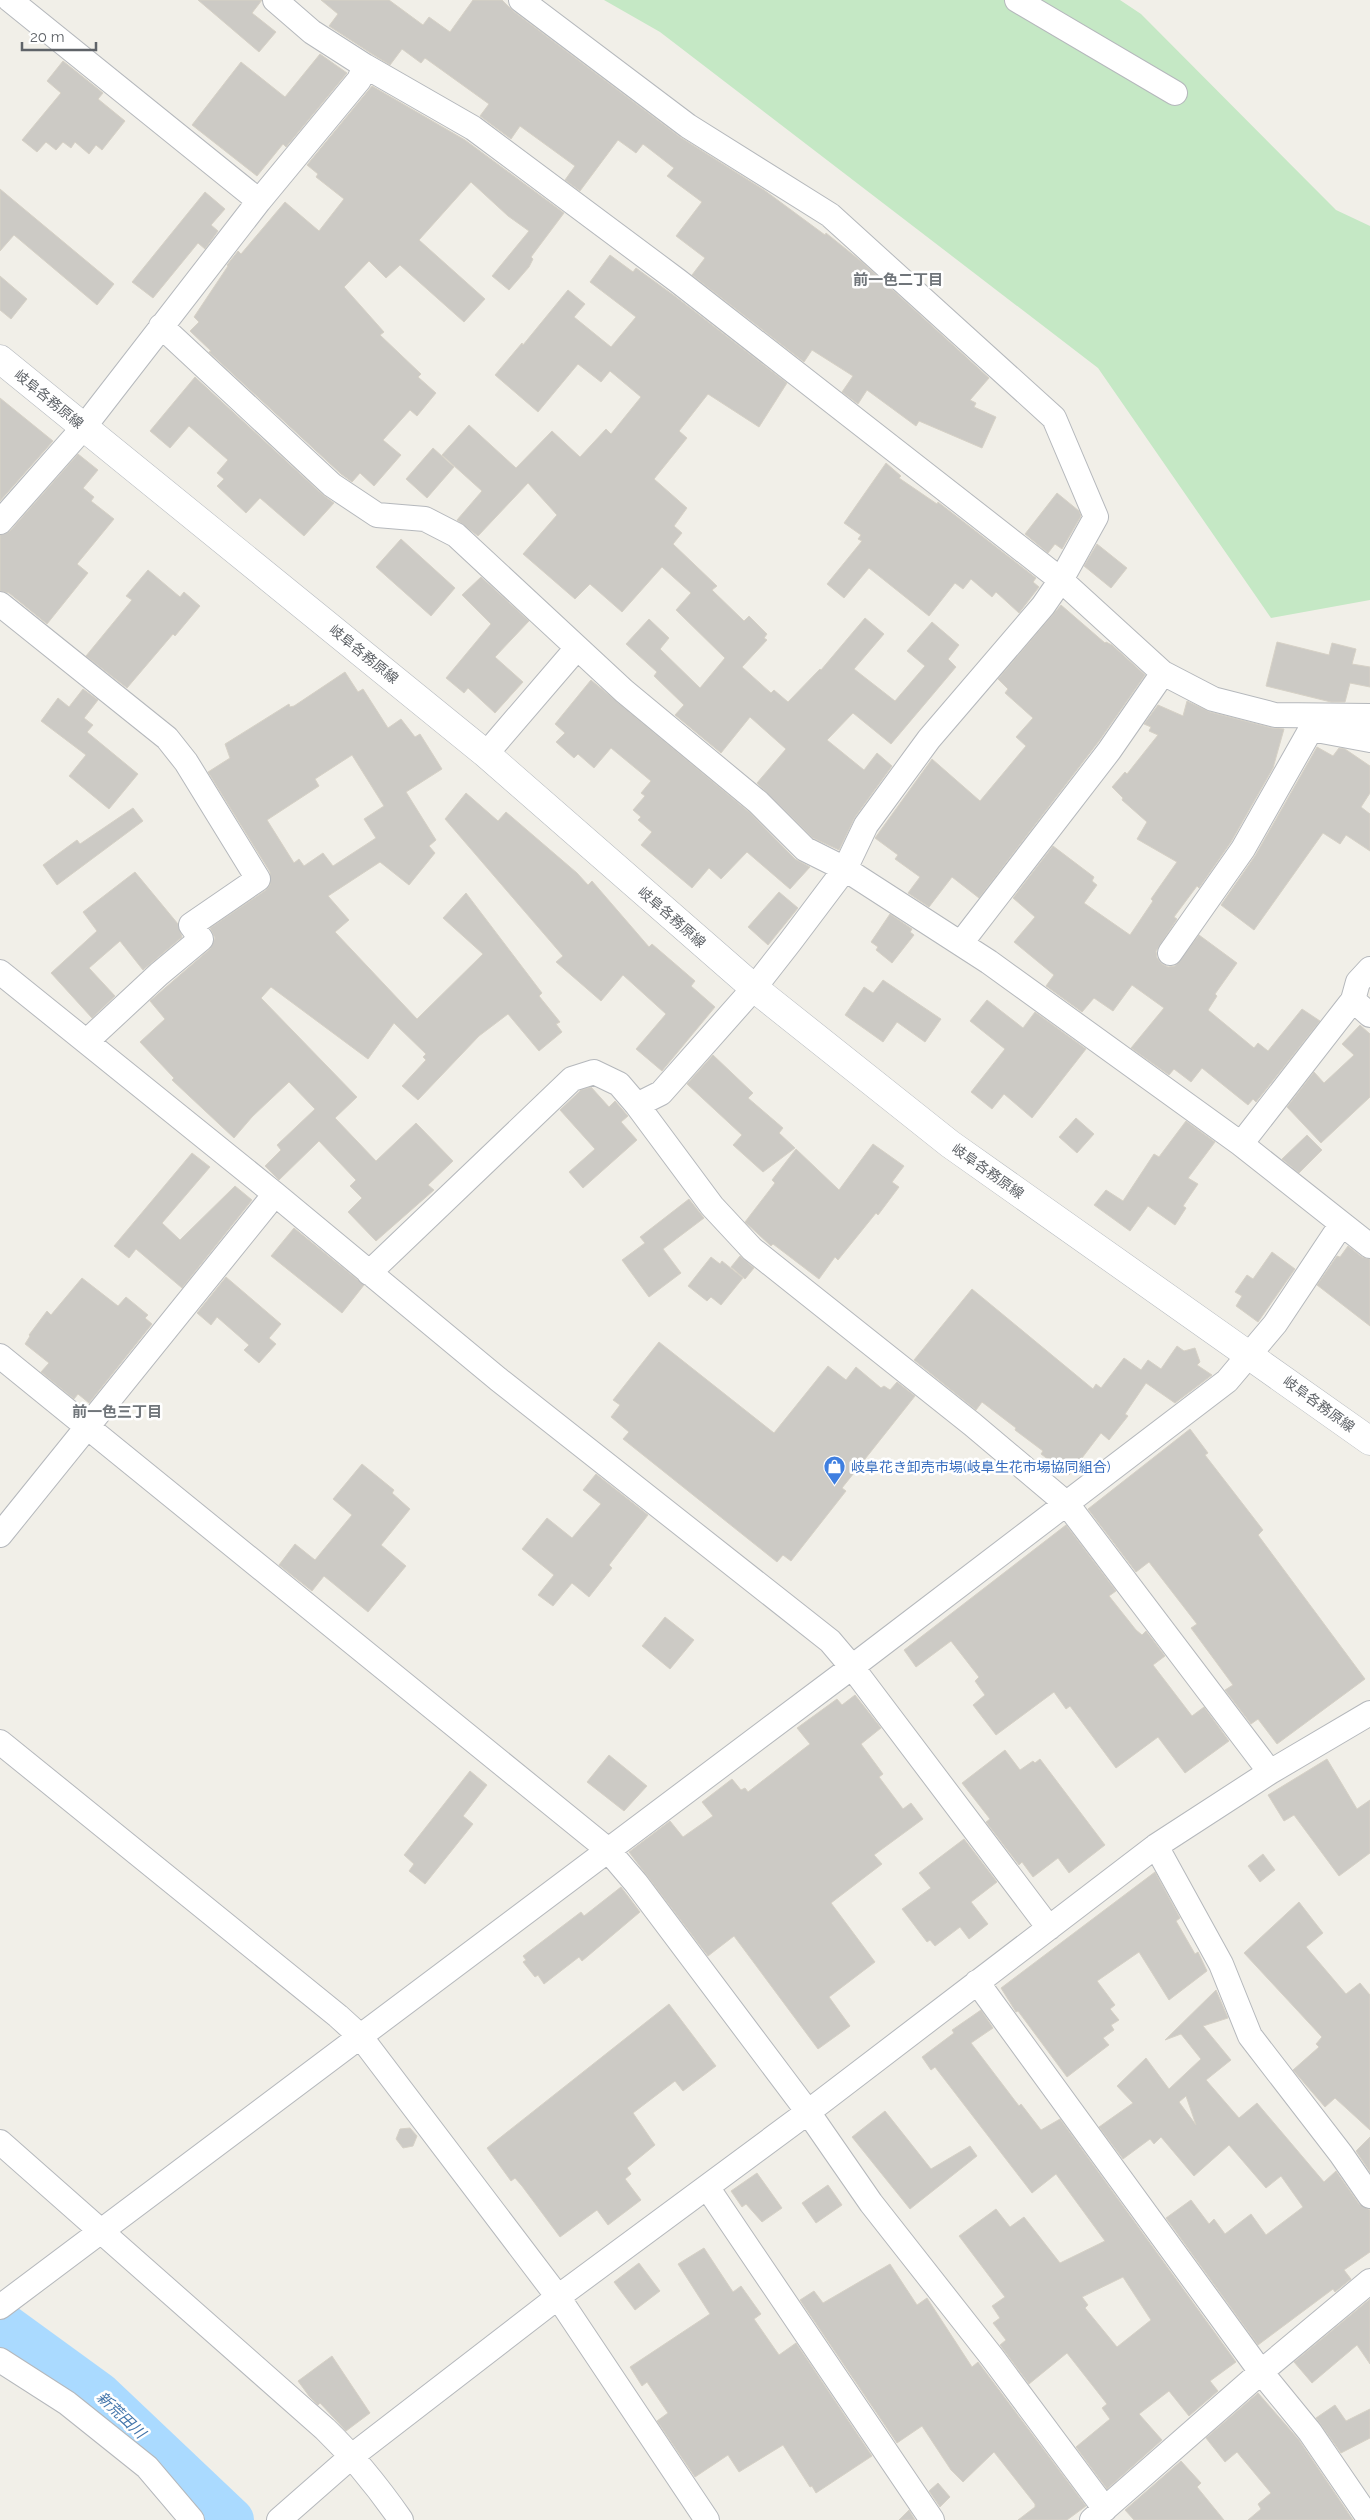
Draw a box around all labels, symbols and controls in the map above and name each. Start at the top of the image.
scale bar [22,20,96,52]
text: 20 m [30,28,65,46]
district label: 前一色二丁目 [853,271,943,289]
street label: 岐阜各務原線 [11,366,87,432]
street label: 岐阜各務原線 [326,621,402,687]
street label: 岐阜各務原線 [635,883,709,951]
street label: 岐阜各務原線 [949,1140,1027,1202]
street label: 岐阜各務原線 [1280,1373,1358,1435]
district label: 前一色三丁目 [72,1403,162,1421]
shop icon: 岐阜花き卸売市場(岐阜生花市場協同組合) [823,1455,847,1486]
place label: 岐阜花き卸売市場(岐阜生花市場協同組合) [851,1459,1111,1475]
water label: 新荒田川 [93,2388,151,2443]

